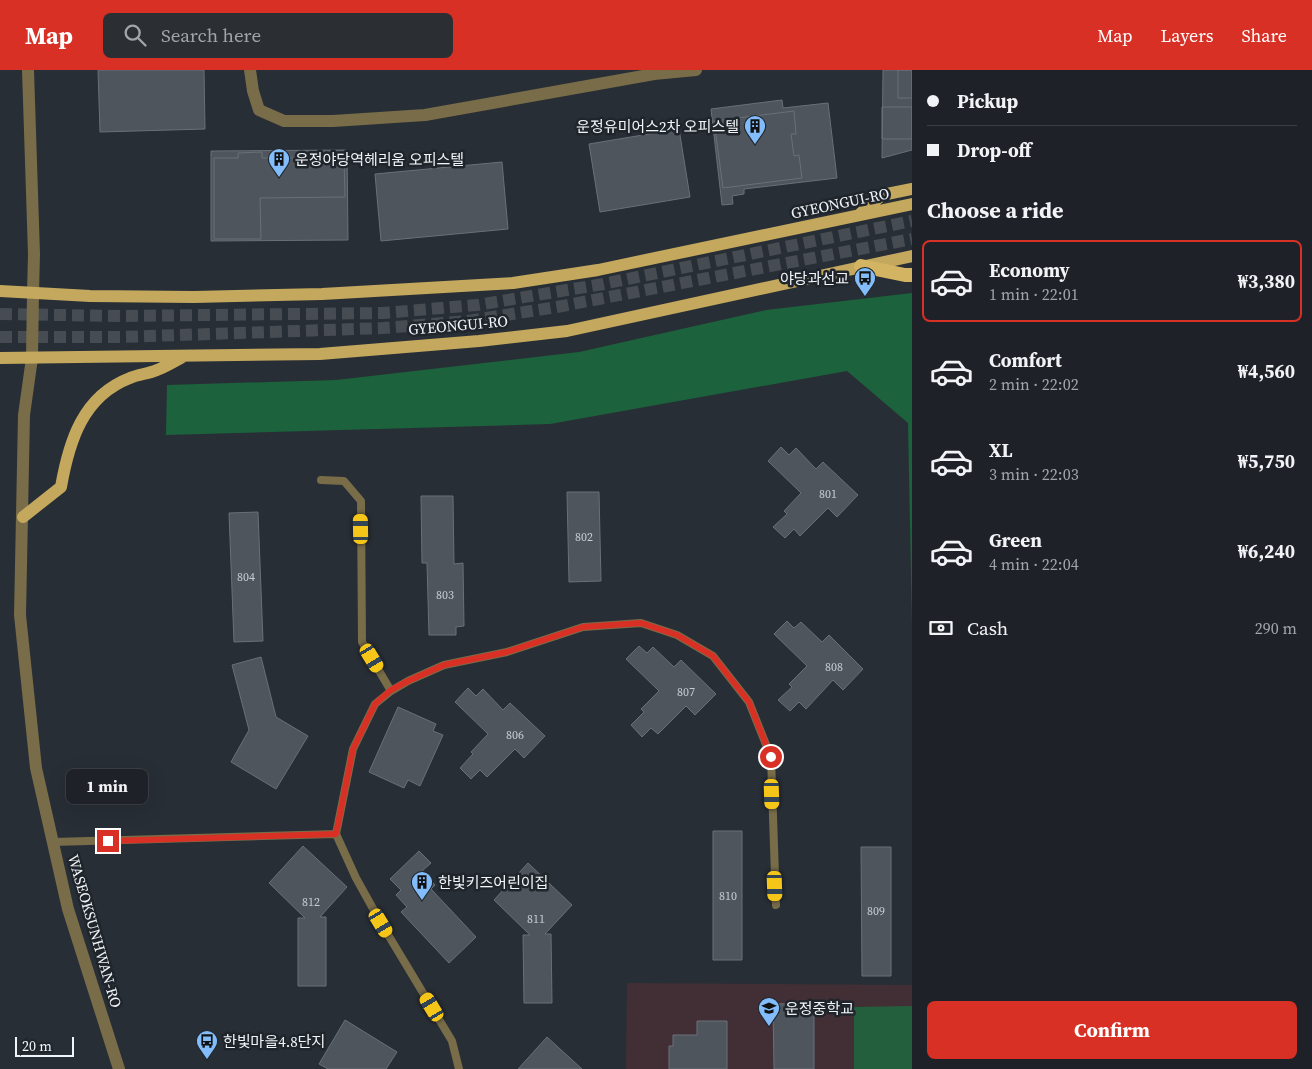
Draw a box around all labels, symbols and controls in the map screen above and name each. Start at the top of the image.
search box [103,13,453,58]
text: Map [25,19,73,52]
icon: search [121,21,149,49]
text: Search here [161,22,261,48]
text: Map [1097,23,1132,48]
text: Layers [1160,23,1213,48]
text: Share [1241,23,1287,48]
text: Pickup [957,88,1018,114]
building icon: 운정유미어스2차 오피스텔 [743,114,767,145]
place label: 운정유미어스2차 오피스텔 [576,116,739,137]
text: Drop-off [957,137,1031,163]
building icon: 운정야당역헤리움 오피스텔 [267,147,291,178]
place label: 운정야당역헤리움 오피스텔 [295,149,464,170]
street label: GYEONGUI-RO [789,182,891,224]
text: Choose a ride [927,195,1064,225]
text: Economy [989,257,1070,283]
icon: car [929,259,974,304]
bus stop icon: 야당과선교 [853,266,877,297]
place label: 야당과선교 [780,268,849,289]
text: ₩3,380 [1238,268,1295,294]
text: 1 min · 22:01 [989,283,1079,305]
street label: GYEONGUI-RO [407,310,509,340]
text: Comfort [989,347,1062,373]
icon: car [929,349,974,394]
text: ₩4,560 [1238,358,1295,384]
text: 2 min · 22:02 [989,373,1079,395]
text: XL [989,437,1012,463]
icon: car [929,439,974,484]
text: ₩5,750 [1238,448,1295,474]
text: 3 min · 22:03 [989,463,1079,485]
house number: 801 [819,486,837,502]
car [353,514,368,544]
text: Green [989,527,1042,553]
house number: 802 [575,529,593,545]
icon: car [929,529,974,574]
text: ₩6,240 [1238,538,1295,564]
text: 4 min · 22:04 [989,553,1079,575]
house number: 804 [237,569,255,585]
house number: 803 [436,587,454,603]
icon: cash [927,614,955,642]
text: Cash [967,615,1008,641]
text: 290 m [1255,617,1297,639]
car [357,641,386,675]
house number: 808 [825,659,843,675]
house number: 807 [677,684,695,700]
house number: 806 [506,727,524,743]
route start [760,746,782,768]
callout: 1 min [67,768,149,804]
text: 1 min [86,775,128,797]
car [763,779,780,809]
route end [97,830,119,852]
street label: WASEOKSUNHWAN-RO [63,852,127,1010]
building icon: 한빛키즈어린이집 [410,870,434,901]
car [766,871,783,901]
place label: 한빛키즈어린이집 [438,872,548,893]
house number: 810 [719,888,737,904]
house number: 812 [302,894,320,910]
house number: 809 [867,903,885,919]
car [366,906,395,940]
house number: 811 [527,911,545,927]
car [417,990,446,1024]
school or university icon: 운정중학교 [757,996,781,1027]
place label: 운정중학교 [785,998,854,1019]
button: Confirm [927,1001,1297,1059]
bus stop icon: 한빛마을4.8단지 [195,1029,219,1060]
place label: 한빛마을4.8단지 [223,1031,325,1052]
scale bar [15,1034,74,1057]
text: 20 m [22,1036,52,1056]

